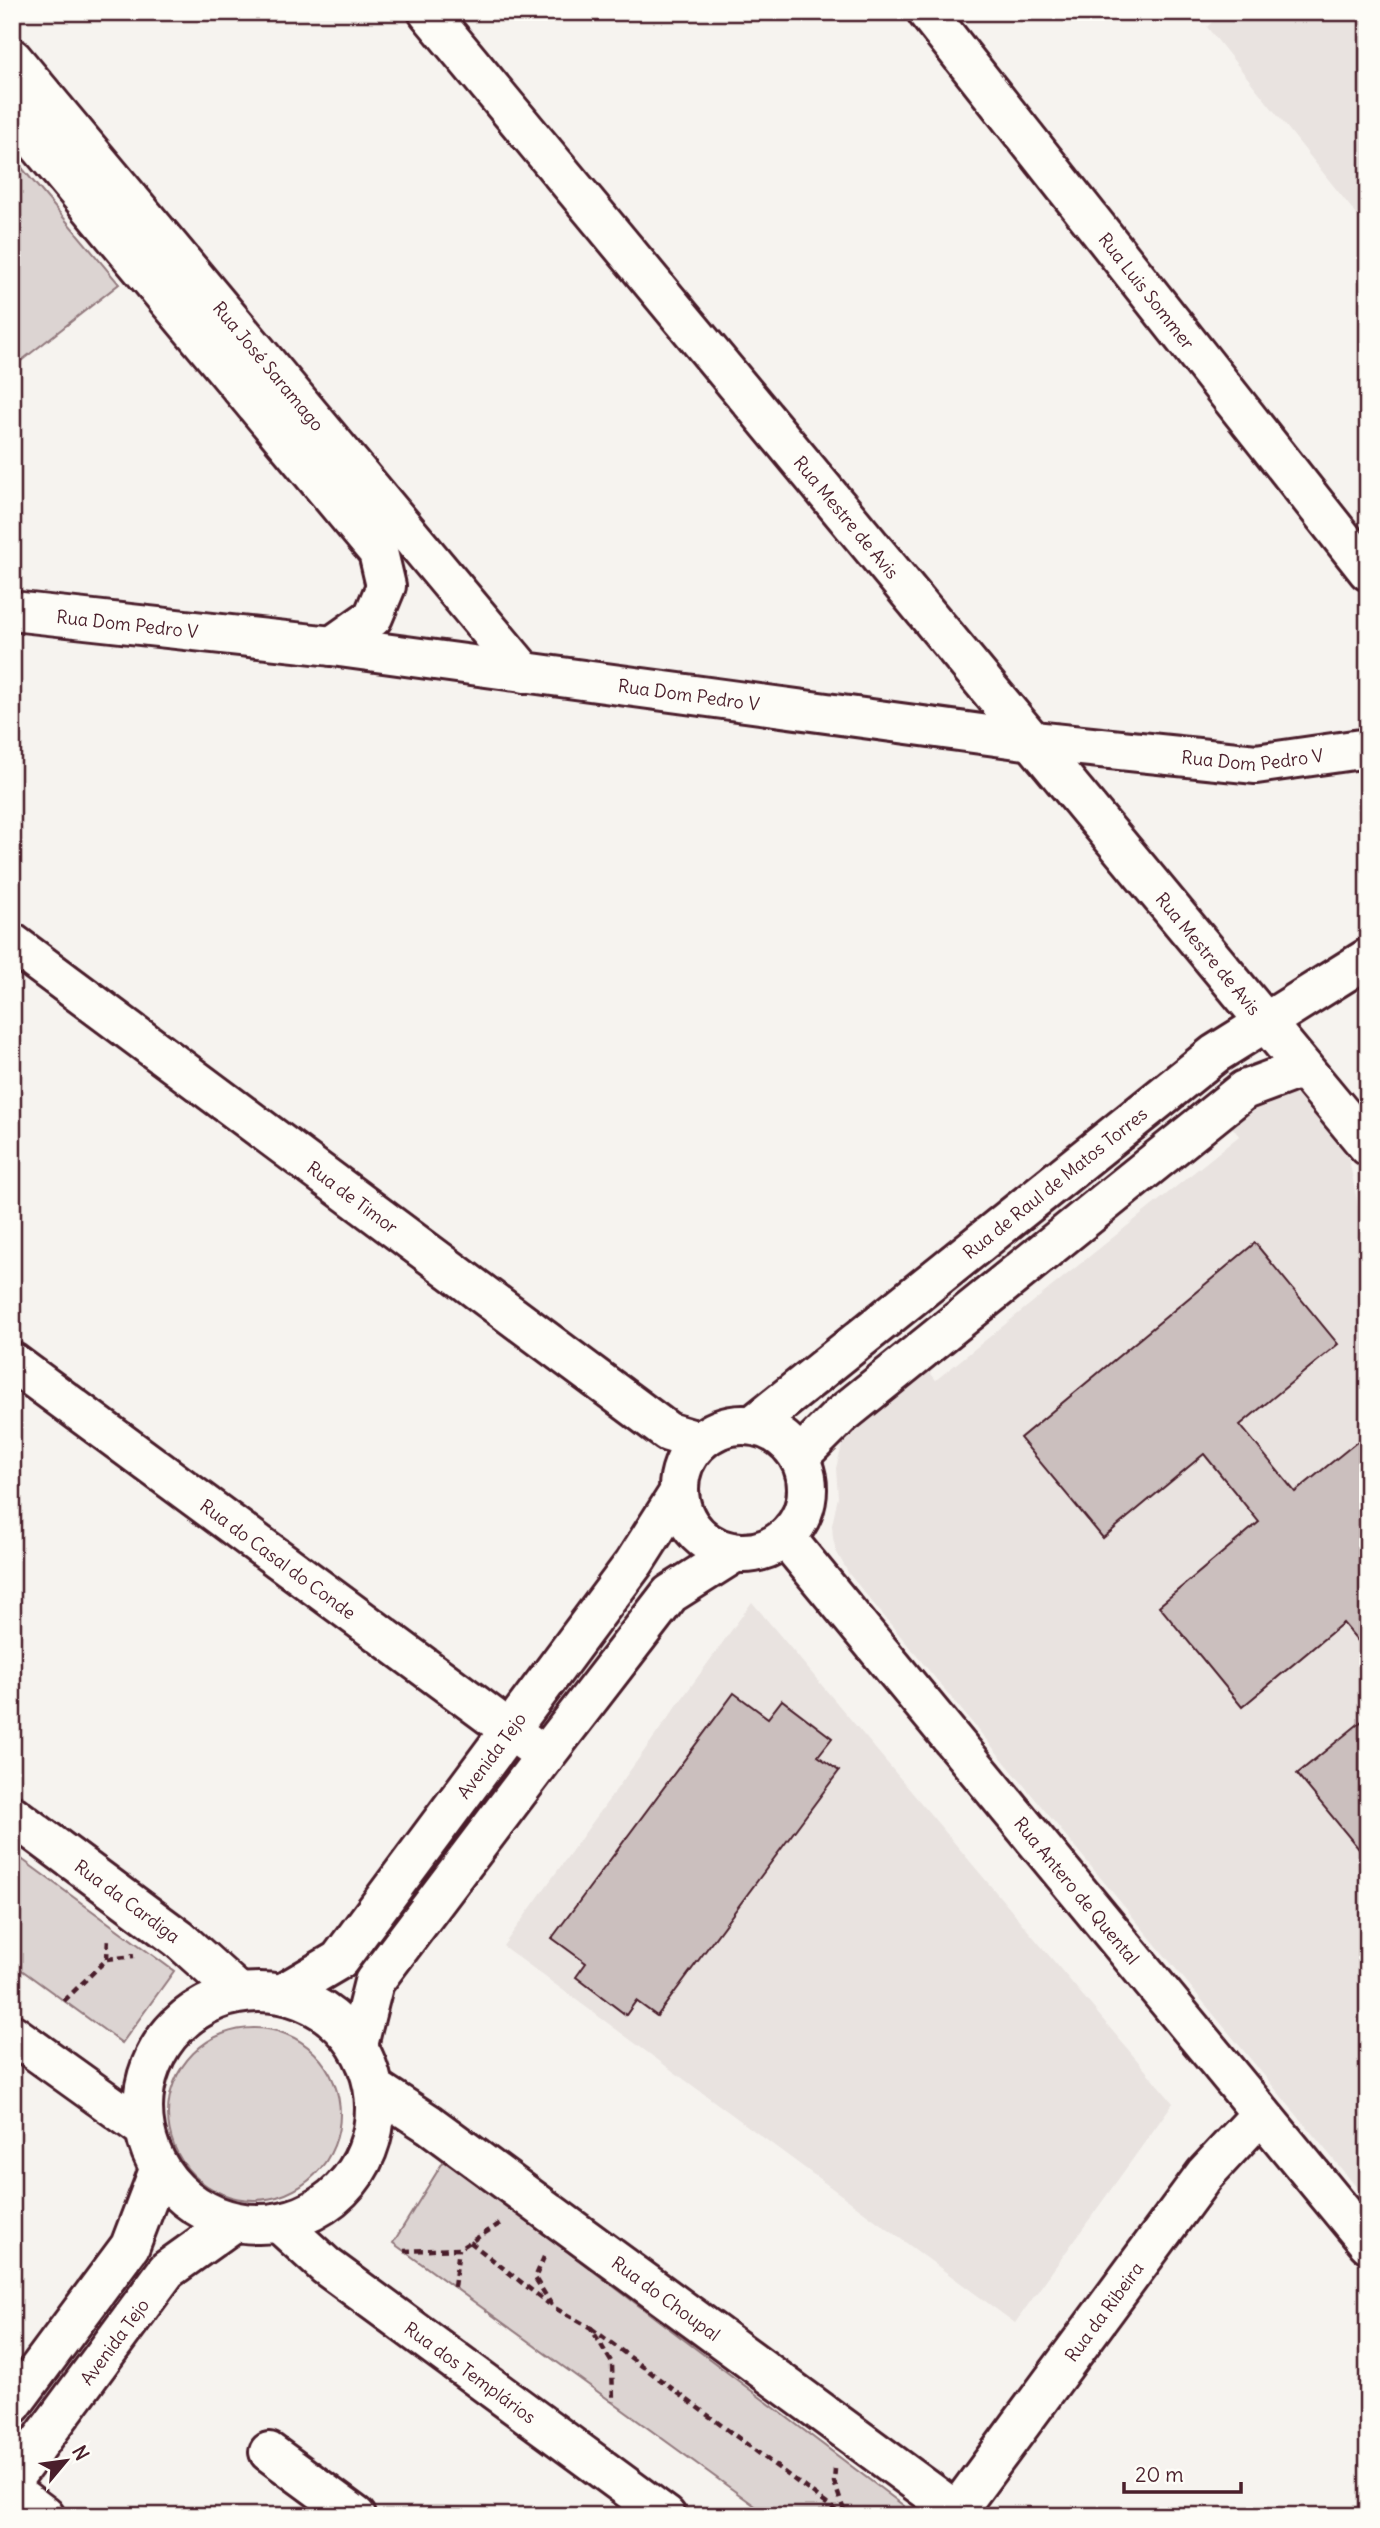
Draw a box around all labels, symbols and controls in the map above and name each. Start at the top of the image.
street label: Rua Luis Sommer [1094,228,1200,354]
street label: Rua José Saramago [208,296,329,435]
street label: Rua Mestre de Avis [789,451,904,583]
street label: Rua Dom Pedro V [55,604,199,643]
street label: Rua Dom Pedro V [617,673,761,715]
street label: Rua Dom Pedro V [1180,743,1325,775]
street label: Rua Mestre de Avis [1151,887,1266,1020]
street label: Rua de Raul de Matos Torres [958,1102,1152,1264]
street label: Rua de Timor [303,1156,403,1239]
street label: Rua do Casal do Conde [196,1494,360,1624]
street label: Avenida Tejo [452,1708,531,1803]
street label: Rua Antero de Quental [1009,1812,1144,1969]
street label: Rua da Cardiga [70,1854,185,1948]
street label: Rua do Choupal [607,2251,725,2346]
street label: Rua da Ribeira [1059,2257,1148,2366]
street label: Avenida Tejo [75,2294,154,2389]
street label: Rua dos Templários [400,2316,541,2428]
north arrow [32,2426,102,2496]
text: N [67,2441,95,2464]
scale bar [1124,2451,1242,2495]
text: 20 m [1135,2461,1184,2488]

